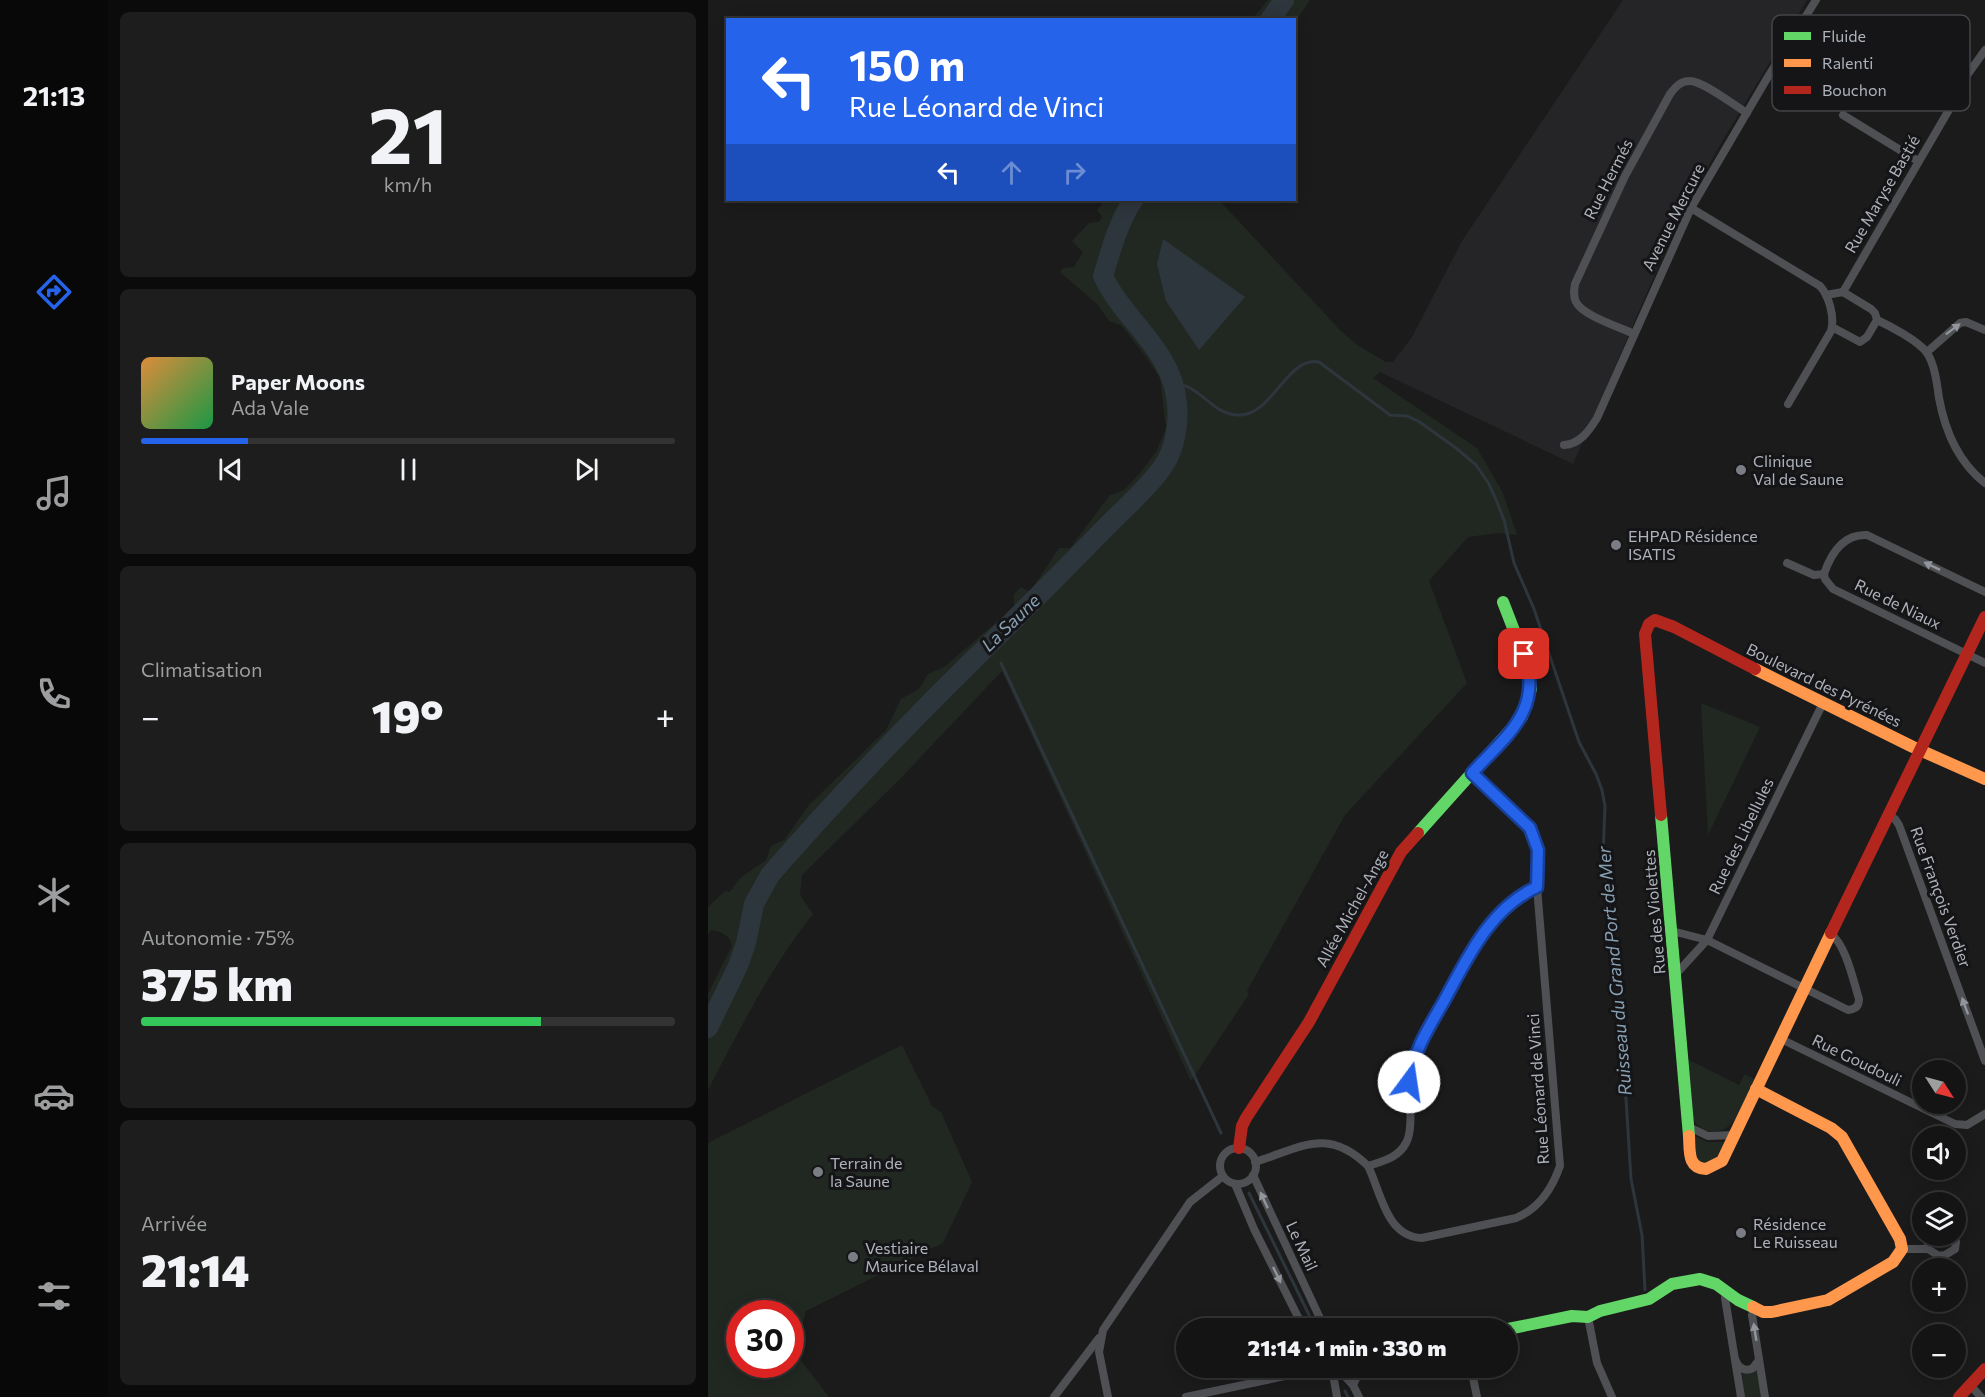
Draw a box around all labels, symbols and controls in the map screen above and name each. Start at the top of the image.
legend [1772,15,1970,111]
text: Fluide [1822,26,1866,45]
text: 150 m [849,38,965,90]
icon: left [750,42,828,120]
text: Ralenti [1822,53,1873,72]
text: 21:13 [23,79,85,112]
text: Bouchon [1822,80,1887,99]
text: 21 [368,85,448,180]
text: Rue Léonard de Vinci [849,90,1104,123]
street label: Rue Maryse Bastié [1840,131,1923,256]
street label: Rue Hermés [1579,135,1636,222]
icon: left [932,156,965,189]
icon: ahead [995,156,1028,189]
icon: right [1058,156,1091,189]
street label: Avenue Mercure [1637,160,1708,273]
text: km/h [384,172,432,196]
icon: directions [33,271,75,313]
one-way arrow [1945,322,1961,335]
text: Paper Moons [231,368,365,395]
text: Ada Vale [231,395,309,419]
place label: Clinique Val de Saune [1753,451,1844,488]
icon: previous [214,453,247,486]
icon: pause [392,453,425,486]
icon: next [570,453,603,486]
marker: Clinique Val de Saune [1734,463,1748,477]
icon: music [33,472,75,514]
place label: EHPAD Résidence ISATIS [1628,526,1758,563]
marker: EHPAD Résidence ISATIS [1609,538,1623,552]
one-way arrow [1924,562,1941,571]
street label: Rue de Niaux [1852,574,1945,633]
water label: La Saune [976,589,1045,656]
pin [1498,628,1549,679]
icon: arrive [1507,637,1540,670]
street label: Boulevard des Pyrénées [1744,639,1905,730]
text: Climatisation [141,657,262,681]
icon: phone [33,673,75,715]
text: 19° [372,687,444,742]
text: − [141,695,160,736]
text: + [656,695,675,736]
street label: Rue des Libellules [1704,774,1777,897]
street label: Rue François Verdier [1907,824,1976,970]
water label: Ruisseau du Grand Port de Mer [1592,845,1636,1097]
street label: Allée Michel-Ange [1311,846,1392,970]
street label: Rue des Violettes [1639,849,1668,975]
icon: climate [33,874,75,916]
text: Autonomie · 75% [141,925,294,949]
text: 375 km [141,955,293,1010]
one-way arrow [1959,996,1969,1014]
street label: Rue Léonard de Vinci [1523,1013,1552,1165]
street label: Rue Goudouli [1809,1030,1905,1089]
position arrow [1377,1050,1441,1114]
north arrow [1912,1060,1966,1114]
map controls [1912,1060,1966,1378]
icon: car [33,1075,75,1117]
button: sound [1912,1126,1966,1180]
place label: Terrain de la Saune [830,1153,902,1190]
marker: Terrain de la Saune [811,1165,825,1179]
one-way arrow [1259,1192,1268,1209]
button: layers [1912,1192,1966,1246]
text: Arrivée [141,1211,207,1235]
place label: Résidence Le Ruisseau [1753,1214,1838,1251]
street label: Le Mail [1283,1218,1322,1274]
marker: Résidence Le Ruisseau [1734,1226,1748,1240]
place label: Vestiaire Maurice Bélaval [865,1238,979,1275]
text: 21:14 [141,1241,250,1296]
marker: Vestiaire Maurice Bélaval [846,1250,860,1264]
button: + [1912,1258,1966,1312]
one-way arrow [1272,1267,1282,1284]
icon: filters [33,1275,75,1317]
speed limit sign: 30 [726,1300,804,1378]
one-way arrow [1750,1323,1759,1342]
button: − [1912,1324,1966,1378]
text: 21:14 · 1 min · 330 m [1248,1334,1446,1361]

